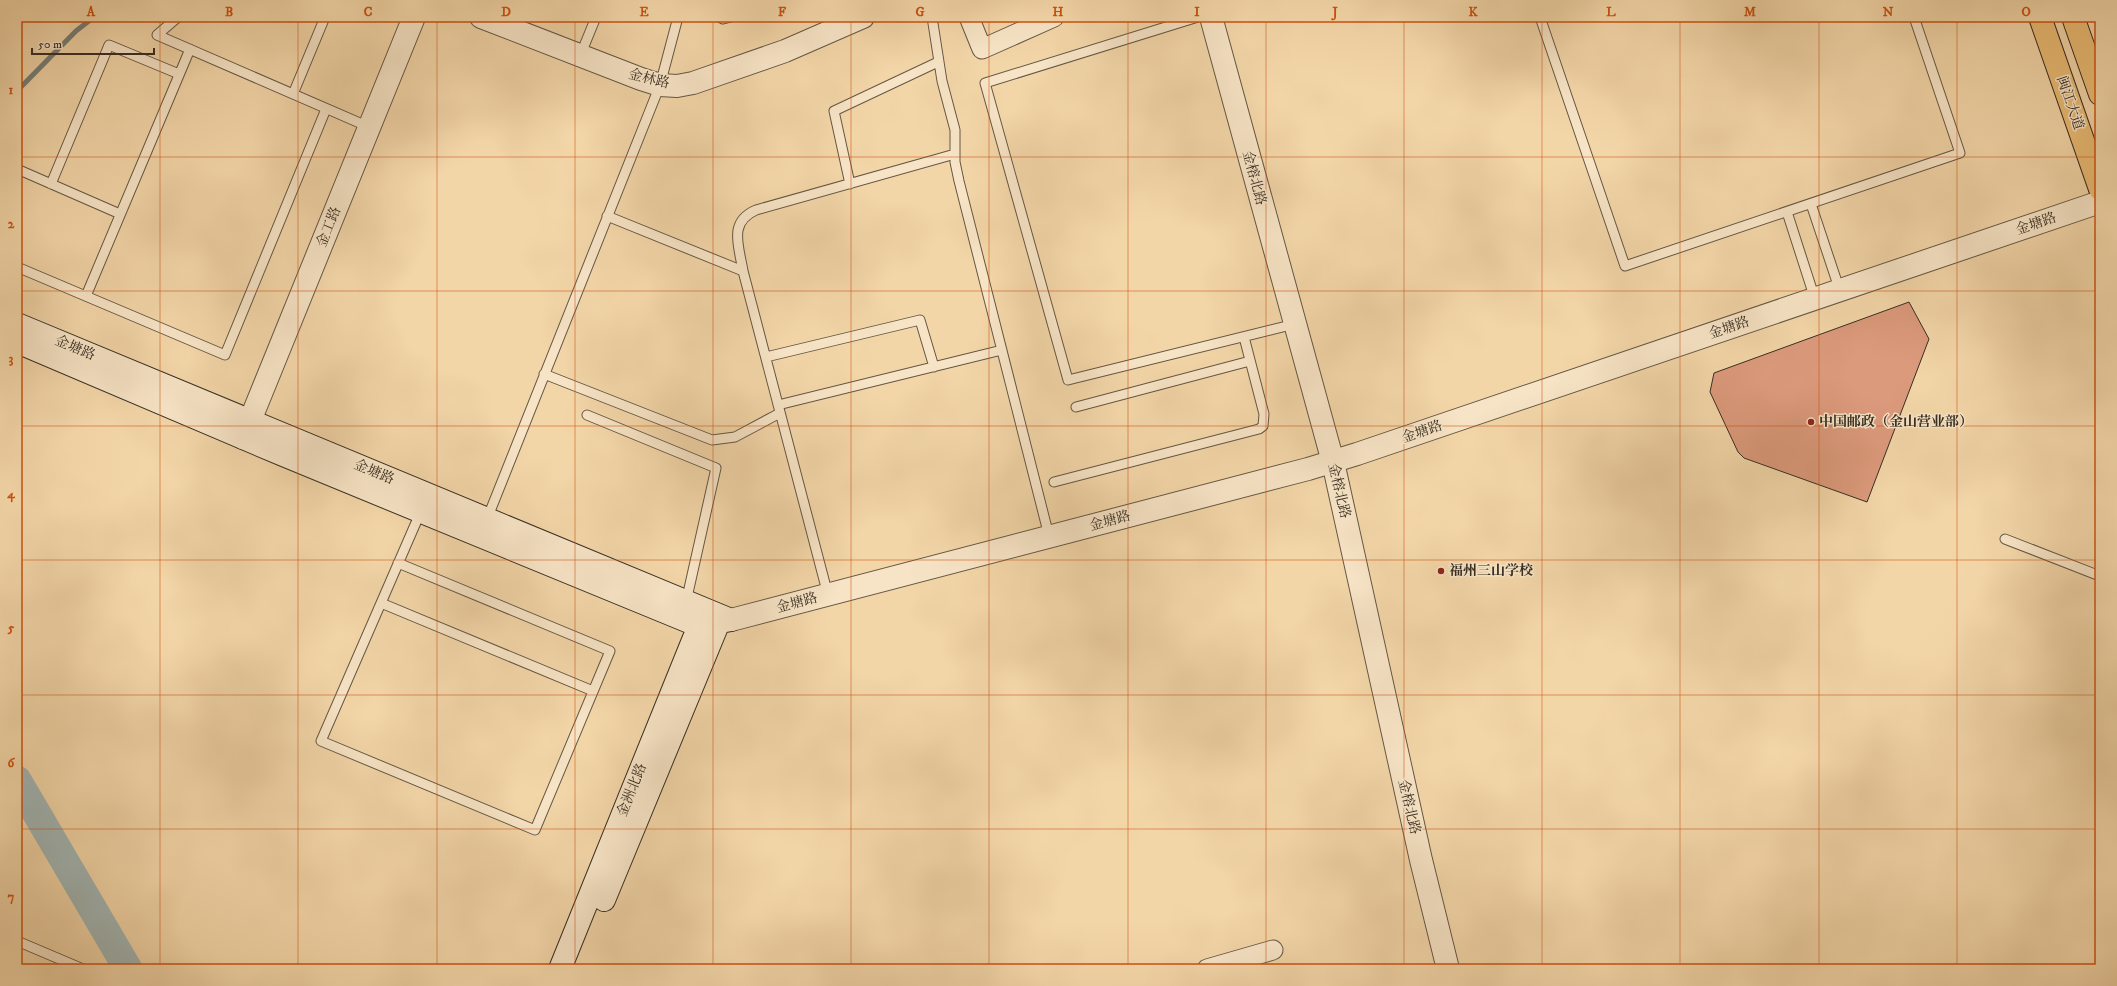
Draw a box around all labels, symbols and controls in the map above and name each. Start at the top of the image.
text: A [86,4,96,20]
text: B [225,4,233,20]
text: C [364,4,373,20]
text: D [501,4,511,20]
text: E [639,4,649,20]
text: F [778,4,787,20]
text: G [915,4,925,20]
text: H [1053,4,1064,20]
text: I [1194,4,1200,20]
text: J [1330,4,1338,21]
text: K [1468,4,1478,20]
text: L [1606,4,1616,20]
text: M [1744,4,1756,20]
text: N [1883,4,1894,20]
text: O [2021,4,2031,20]
scale bar [32,30,154,56]
text: 50 m [38,37,62,52]
street label: 金林路 [626,65,672,93]
street label: 闽江大道 [2052,74,2088,132]
text: 1 [9,82,14,98]
street label: 金榕北路 [1238,149,1270,207]
street label: 金工路 [313,204,345,250]
street label: 金塘路 [2013,209,2059,239]
text: 2 [8,216,15,232]
street label: 金塘路 [1706,313,1752,343]
street label: 金塘路 [52,332,98,364]
text: 3 [9,351,14,367]
place label: 中国邮政（金山营业部） [1819,413,1973,431]
street label: 金塘路 [1399,417,1445,447]
marker: 中国邮政（金山营业部） [1806,417,1816,427]
street label: 金塘路 [351,456,397,488]
street label: 金榕北路 [1324,462,1354,520]
text: 4 [6,486,15,503]
street label: 金塘路 [1087,507,1133,535]
place label: 福州三山学校 [1449,562,1533,580]
marker: 福州三山学校 [1436,566,1446,576]
street label: 金塘路 [774,589,820,617]
text: 5 [7,620,15,636]
text: 6 [8,755,16,771]
street label: 金洲北路 [613,761,651,819]
street label: 金榕北路 [1394,778,1424,836]
text: 7 [8,889,15,905]

